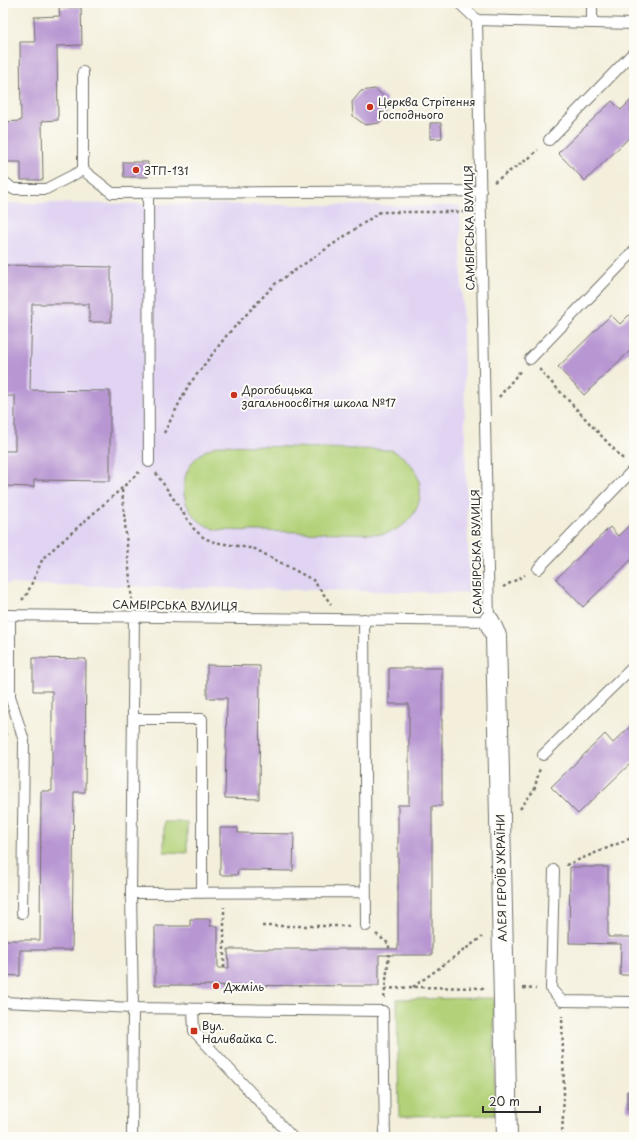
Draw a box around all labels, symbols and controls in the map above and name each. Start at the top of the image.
place label: Церква Стрітення Господнього [378,93,475,123]
marker: Церква Стрітення Господнього [365,102,375,112]
place label: ЗТП-131 [144,162,189,179]
marker: ЗТП-131 [131,165,141,175]
street label: САМБІРСЬКА ВУЛИЦЯ [459,165,479,291]
place label: Дрогобицька загальноосвітня школа №17 [241,381,396,411]
marker: Дрогобицька загальноосвітня школа №17 [229,390,239,400]
street label: САМБІРСЬКА ВУЛИЦЯ [466,489,486,615]
street label: САМБІРСЬКА ВУЛИЦЯ [112,595,238,615]
street label: АЛЕЯ ГЕРОЇВ УКРАЇНИ [491,814,511,942]
place label: Джміль [223,978,265,995]
marker: Джміль [211,981,221,991]
place label: Вул. Наливайка С. [202,1017,277,1047]
marker: Вул. Наливайка С. [189,1026,199,1036]
scale bar [483,1088,540,1114]
text: 20 m [489,1092,520,1110]

